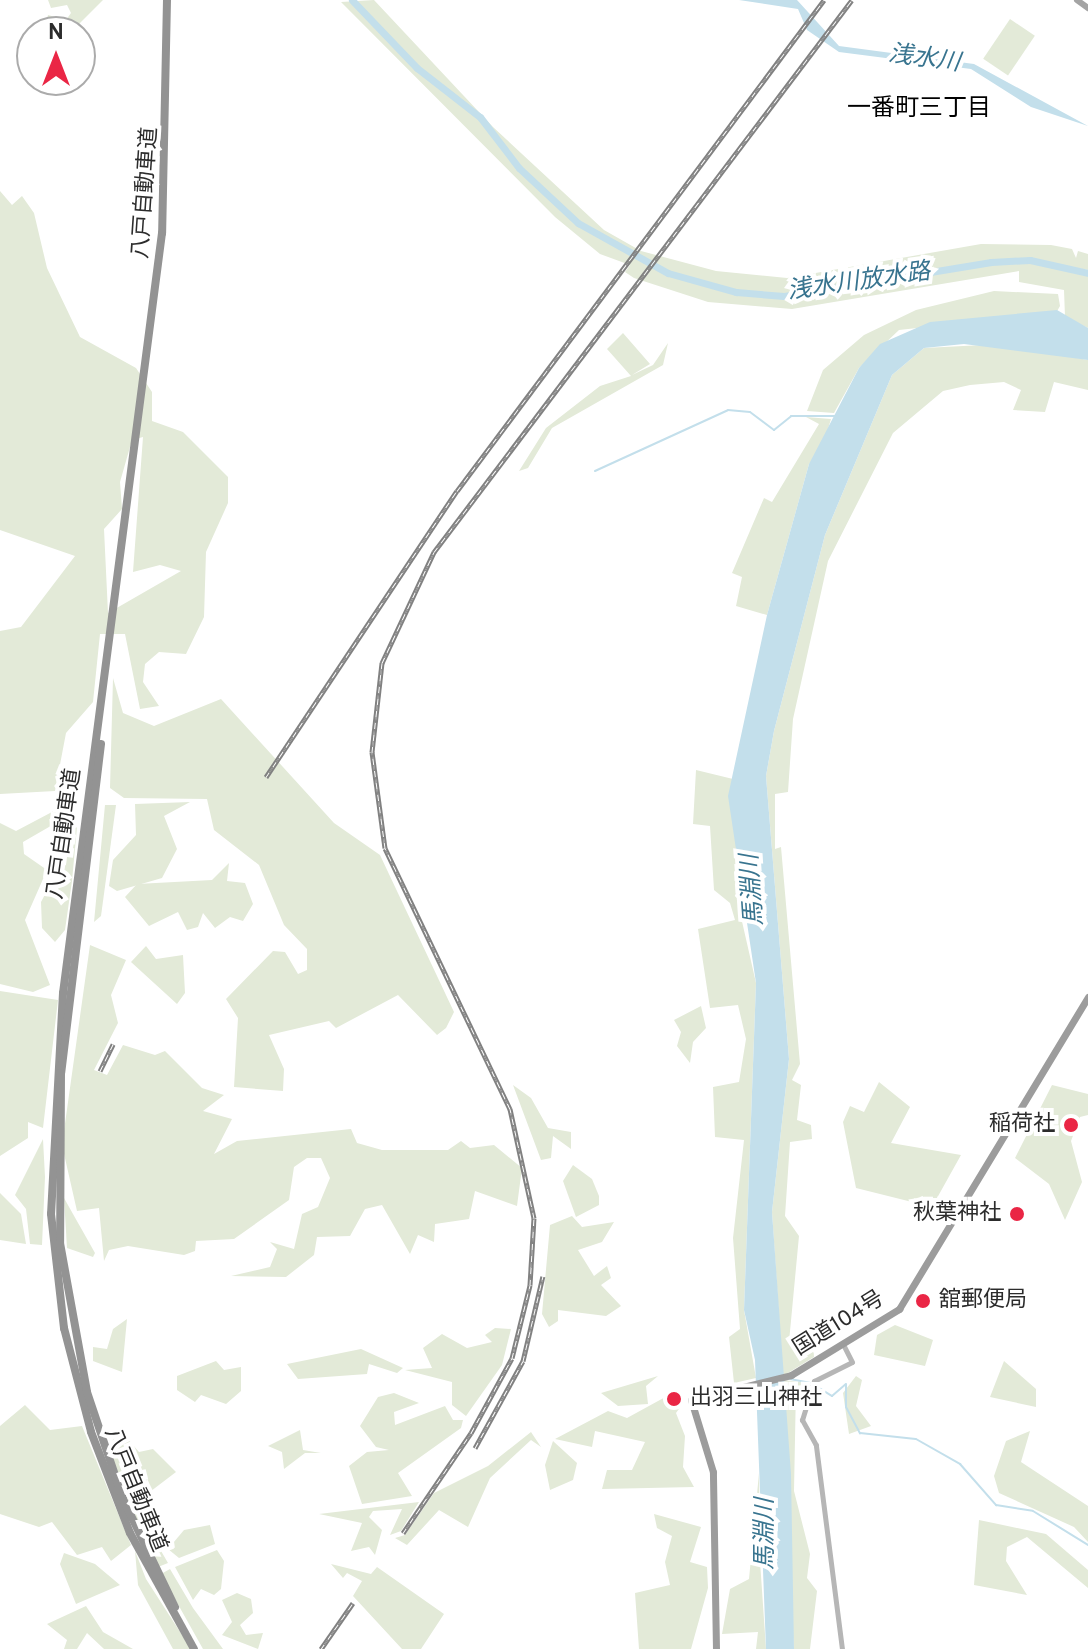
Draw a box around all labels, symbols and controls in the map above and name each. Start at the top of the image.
north arrow [16,16,96,96]
text: N [48,20,64,47]
water label: 浅水川 [886,41,962,79]
district label: 一番町三丁目 [847,96,991,124]
street label: 八戸自動車道 [128,126,164,260]
water label: 浅水川放水路 [786,259,932,307]
street label: 八戸自動車道 [43,767,87,901]
water label: 馬淵川 [737,853,771,927]
place label: 稲荷社 [989,1112,1055,1138]
marker: 稲荷社 [1062,1116,1080,1134]
place label: 秋葉神社 [913,1201,1001,1227]
marker: 秋葉神社 [1008,1205,1026,1223]
street label: 国道104号 [789,1286,889,1362]
place label: 舘郵便局 [939,1288,1027,1314]
marker: 舘郵便局 [914,1292,932,1310]
place label: 出羽三山神社 [690,1386,822,1412]
marker: 出羽三山神社 [665,1390,683,1408]
street label: 八戸自動車道 [98,1424,172,1556]
water label: 馬淵川 [753,1498,781,1570]

